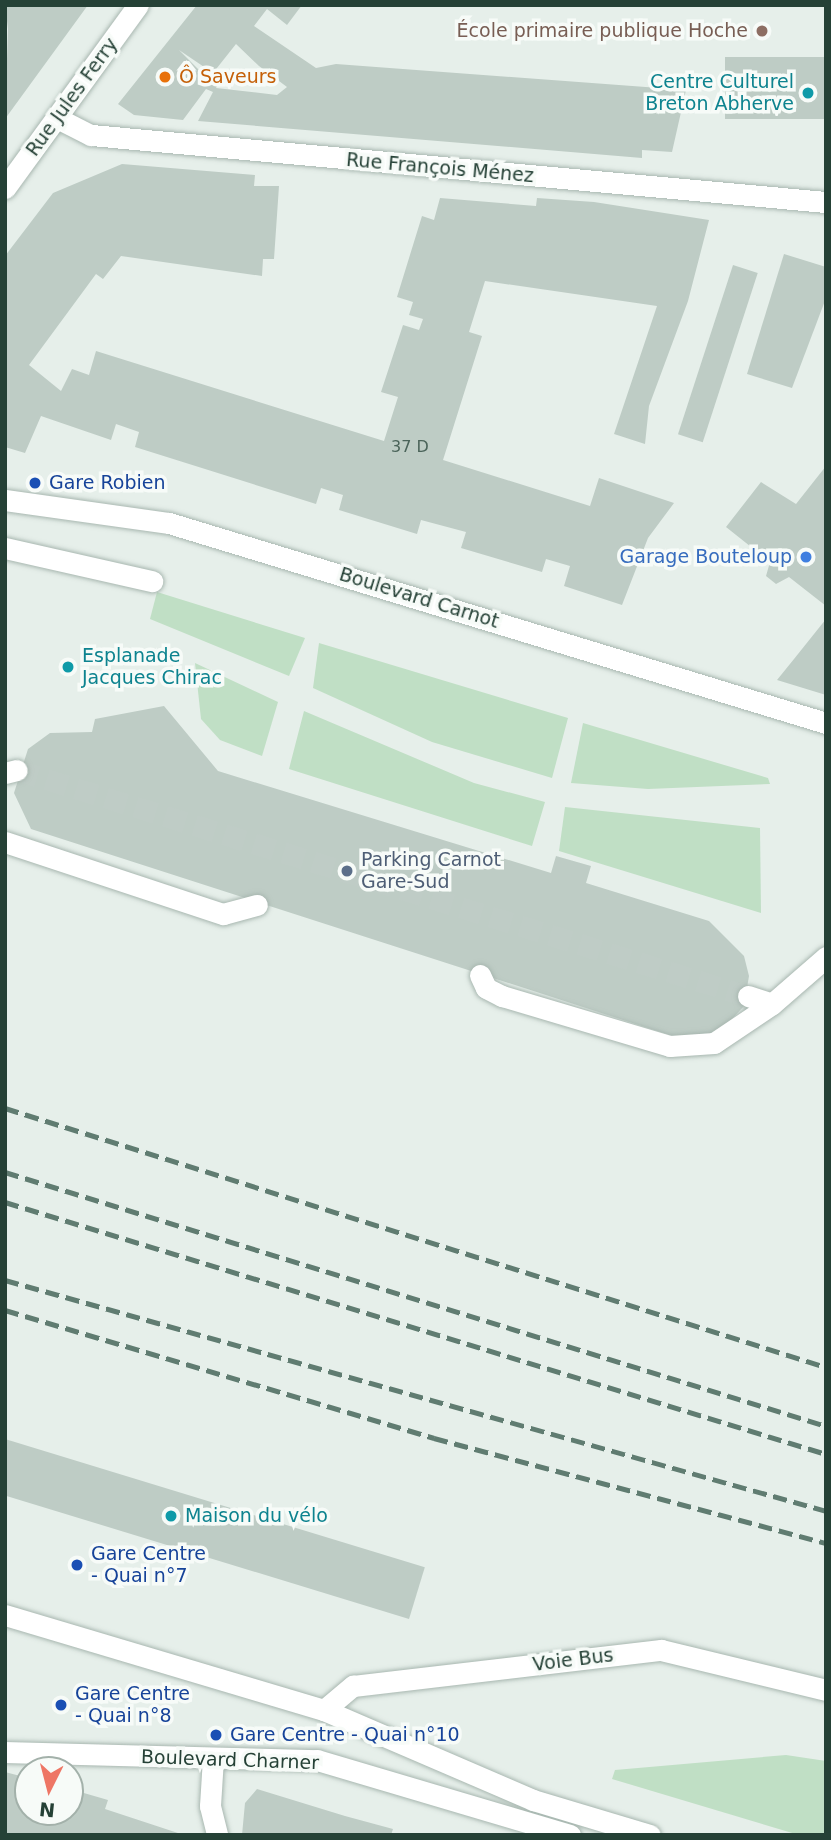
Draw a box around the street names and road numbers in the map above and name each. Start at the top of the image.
street label: Rue Jules Ferry [21,33,123,161]
street label: Rue François Ménez [345,148,535,188]
street label: Boulevard Carnot [336,563,502,633]
street label: Voie Bus [531,1644,615,1676]
street label: Boulevard Charner [141,1745,319,1775]

